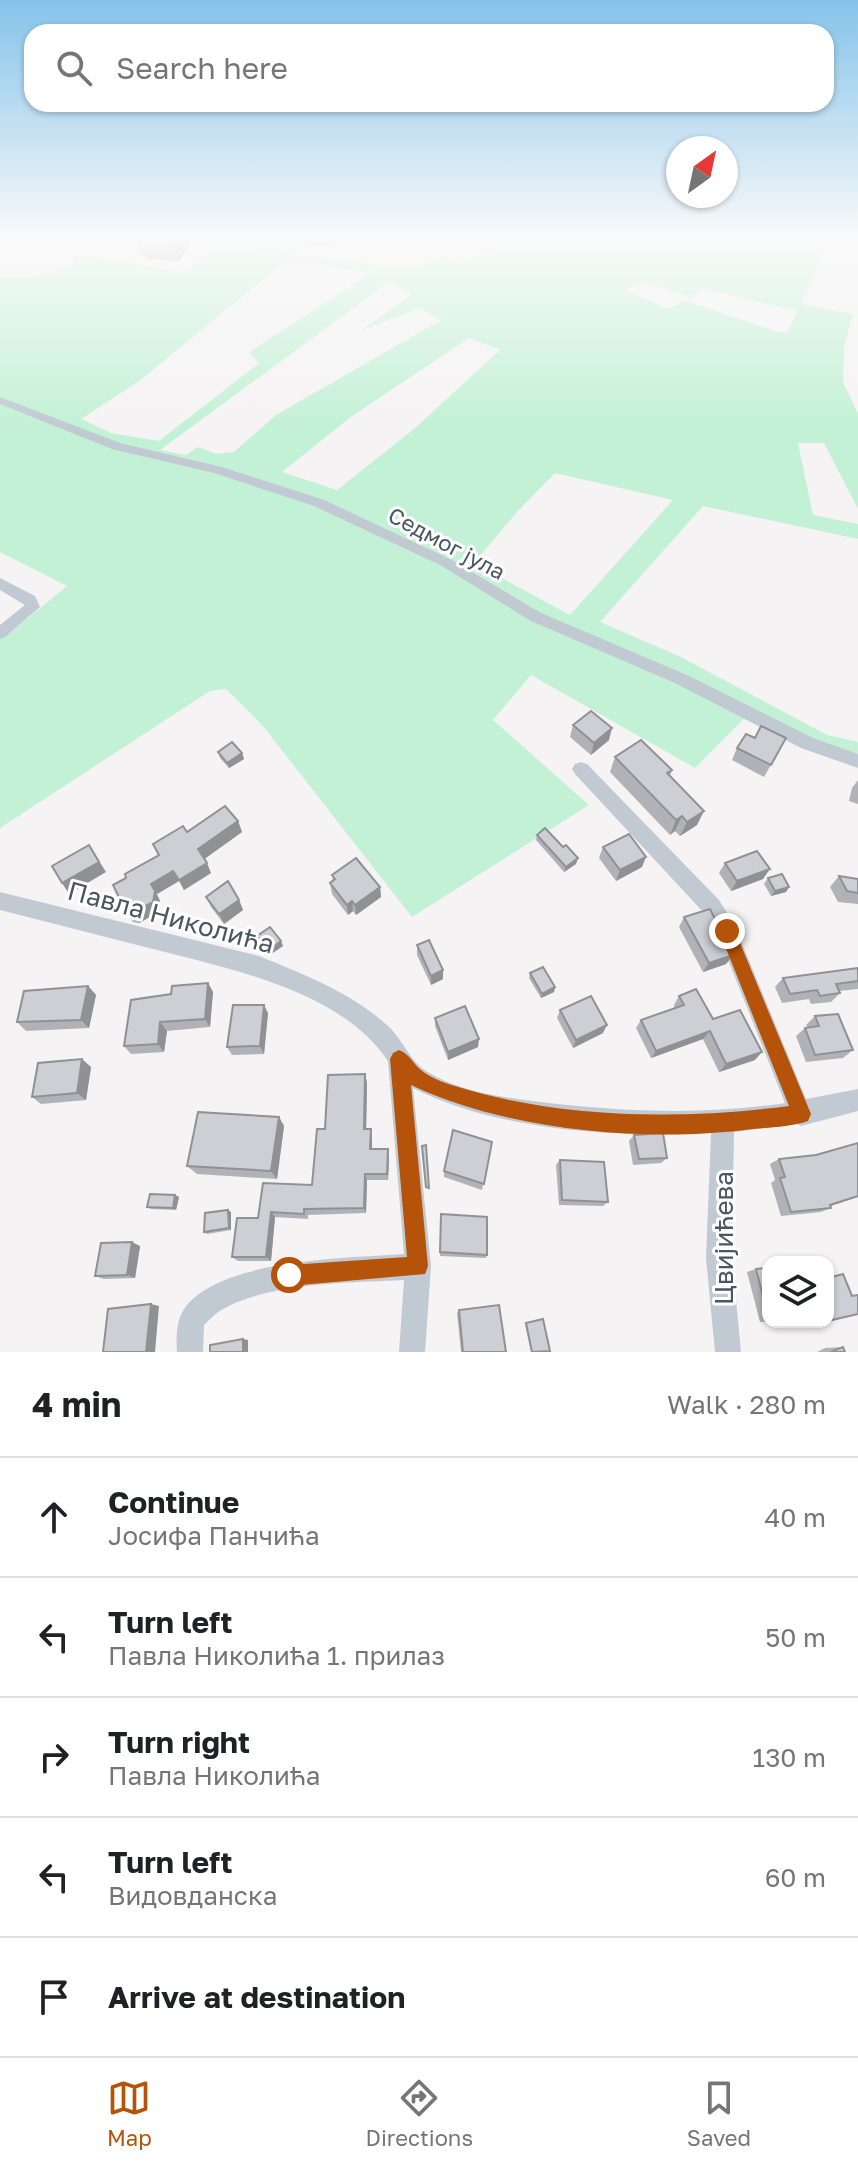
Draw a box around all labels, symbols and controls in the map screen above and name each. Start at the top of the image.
search box [24,24,834,112]
icon: search [52,46,96,90]
text: Search here [116,50,288,86]
north arrow [666,136,738,208]
street label: Седмог јула [384,501,510,585]
street label: Павла Николића [64,875,278,959]
route end [709,913,745,949]
street label: Цвијићева [708,1171,739,1305]
map controls [762,1256,834,1328]
button: layers [762,1256,834,1328]
route start [271,1257,307,1293]
text: 4 min [32,1384,121,1424]
text: Walk · 280 m [667,1389,826,1420]
text: Continue [108,1484,239,1520]
icon: ahead [32,1495,76,1539]
text: 40 m [765,1502,826,1533]
text: Јосифа Панчића [108,1520,320,1551]
text: Turn left [108,1604,233,1640]
icon: left [32,1615,76,1659]
text: 50 m [765,1622,826,1653]
text: Павла Николића 1. прилаз [108,1640,445,1671]
text: Turn right [108,1724,250,1760]
icon: right [32,1735,76,1779]
text: 130 m [753,1742,826,1773]
text: Павла Николића [108,1760,321,1791]
text: Turn left [108,1844,233,1880]
icon: left [32,1855,76,1899]
text: 60 m [765,1862,826,1893]
text: Видовданска [108,1880,277,1911]
icon: arrive [32,1975,76,2019]
text: Arrive at destination [108,1979,405,2015]
tab: Map [107,2076,152,2151]
tab: Directions [366,2076,473,2151]
tab: Saved [687,2076,751,2151]

